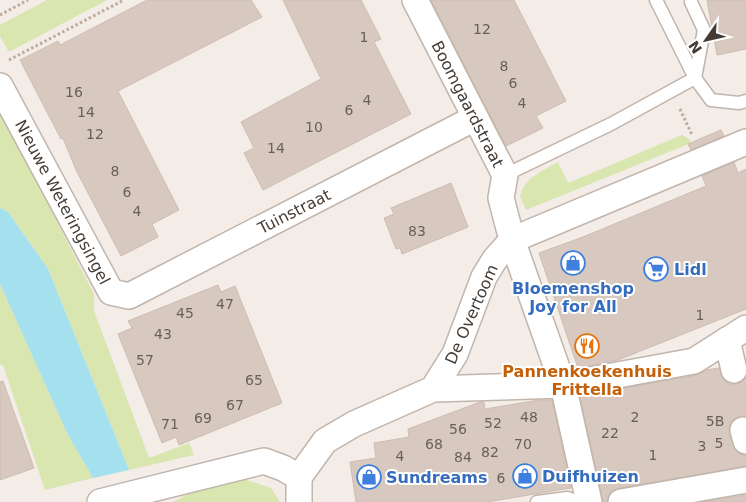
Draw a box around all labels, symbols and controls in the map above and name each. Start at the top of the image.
north arrow [681,15,731,65]
house number: 12 [473,21,491,37]
house number: 1 [360,29,368,45]
street label: Boomgaardstraat [427,38,508,171]
text: N [685,38,705,57]
house number: 8 [500,58,508,74]
house number: 6 [509,75,518,91]
house number: 16 [65,84,83,100]
house number: 4 [363,92,372,108]
house number: 4 [518,95,527,111]
house number: 6 [345,102,354,118]
house number: 14 [77,104,95,120]
street label: Nieuwe Weteringsingel [11,117,114,288]
house number: 10 [305,119,323,135]
house number: 12 [86,126,104,142]
house number: 14 [267,140,285,156]
house number: 8 [111,163,119,179]
house number: 6 [123,184,132,200]
street label: Tuinstraat [254,185,334,238]
house number: 4 [133,203,142,219]
house number: 83 [408,223,426,239]
shop icon: Bloemenshop Joy for All [560,250,586,276]
supermarket icon: Lidl [643,256,669,282]
place label: Lidl [674,260,707,279]
street label: De Overtoom [441,261,502,367]
place label: Bloemenshop Joy for All [512,279,634,316]
house number: 47 [216,296,234,312]
house number: 45 [176,305,194,321]
house number: 1 [696,307,704,323]
house number: 43 [154,326,172,342]
restaurant icon: Pannenkoekenhuis Frittella [574,333,600,359]
house number: 57 [136,352,154,368]
place label: Pannenkoekenhuis Frittella [502,362,672,399]
house number: 65 [245,372,263,388]
house number: 67 [226,397,244,413]
house number: 48 [520,409,538,425]
house number: 2 [631,409,639,425]
house number: 69 [194,410,212,426]
house number: 5B [706,413,724,429]
house number: 52 [484,415,502,431]
house number: 71 [161,416,179,432]
house number: 56 [449,421,467,437]
house number: 22 [601,425,619,441]
house number: 5 [715,435,723,451]
house number: 68 [425,436,443,452]
house number: 70 [514,436,532,452]
house number: 3 [698,438,706,454]
house number: 82 [481,444,499,460]
house number: 1 [649,447,657,463]
house number: 4 [396,448,405,464]
house number: 84 [454,449,472,465]
shop icon: Duifhuizen [512,463,538,489]
shop icon: Sundreams [356,464,382,490]
place label: Duifhuizen [542,467,639,486]
place label: Sundreams [386,468,488,487]
house number: 6 [497,470,506,486]

